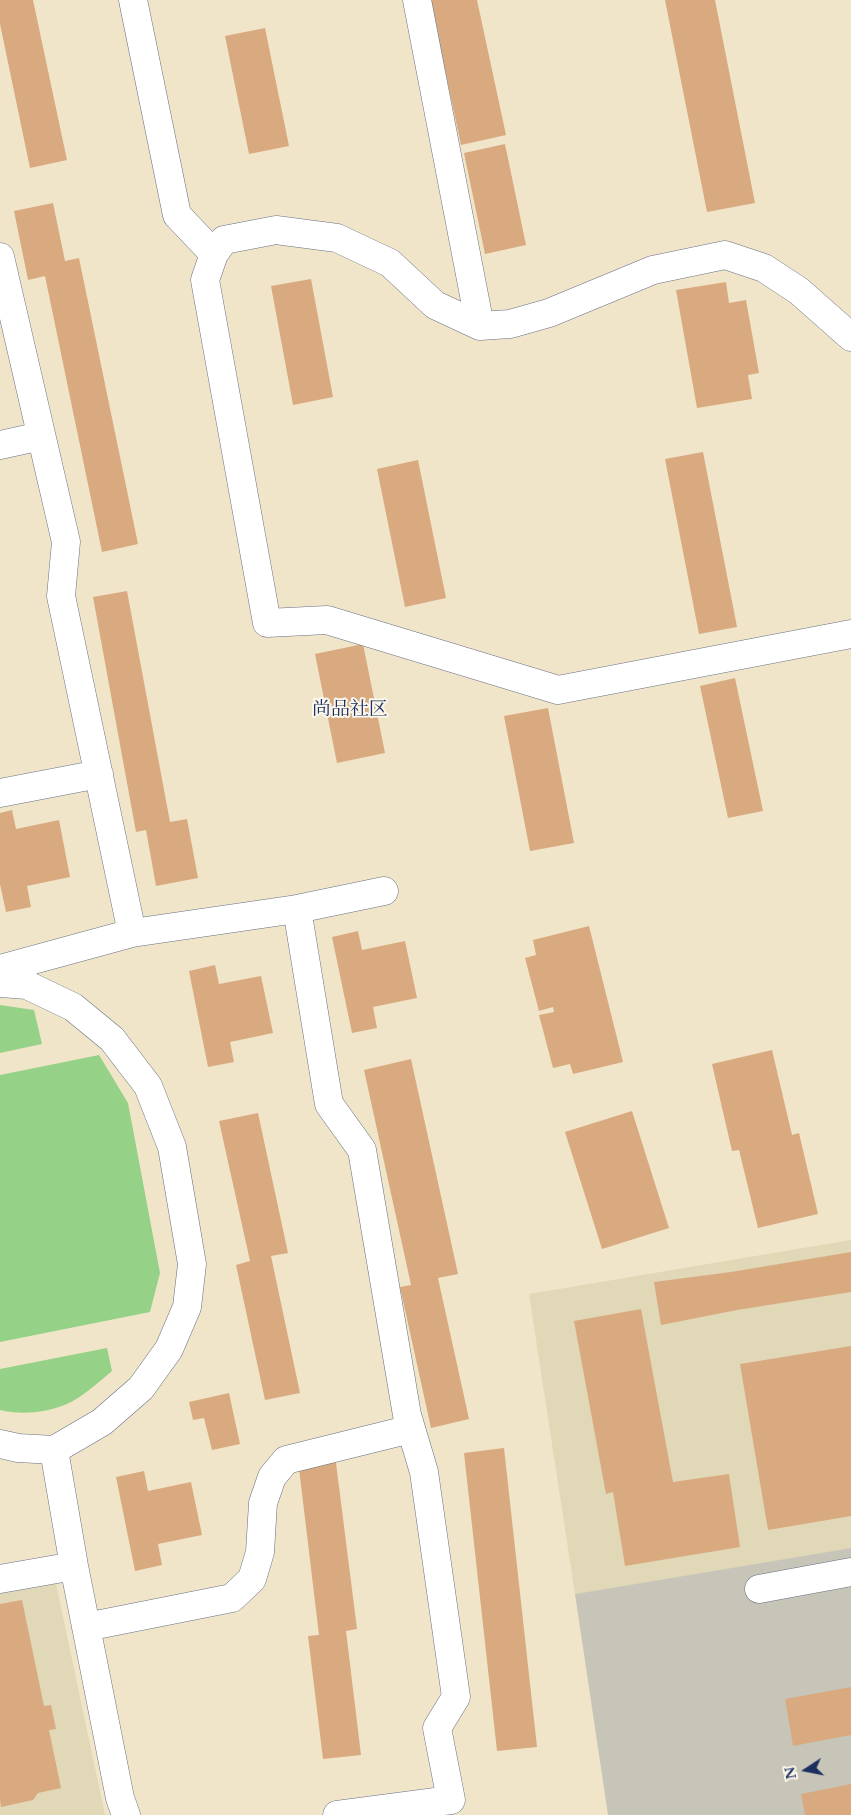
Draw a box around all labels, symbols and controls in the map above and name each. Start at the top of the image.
district label: 尚品社区 [312,700,388,722]
north arrow [781,1745,831,1795]
text: N [780,1765,801,1781]

